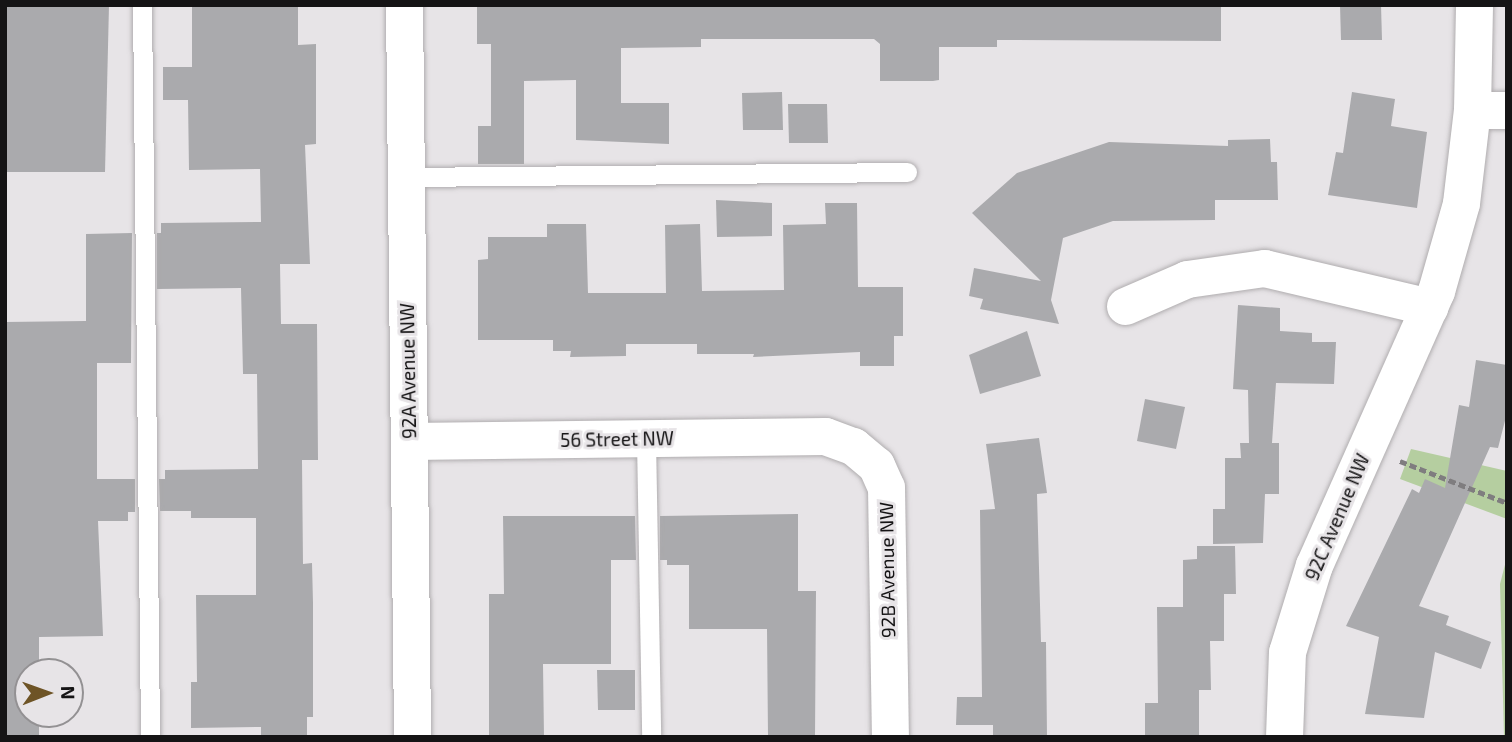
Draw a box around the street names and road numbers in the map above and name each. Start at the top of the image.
street label: 92A Avenue NW [395,302,421,440]
street label: 56 Street NW [560,427,674,451]
street label: 92C Avenue NW [1300,450,1374,584]
street label: 92B Avenue NW [874,501,900,639]

